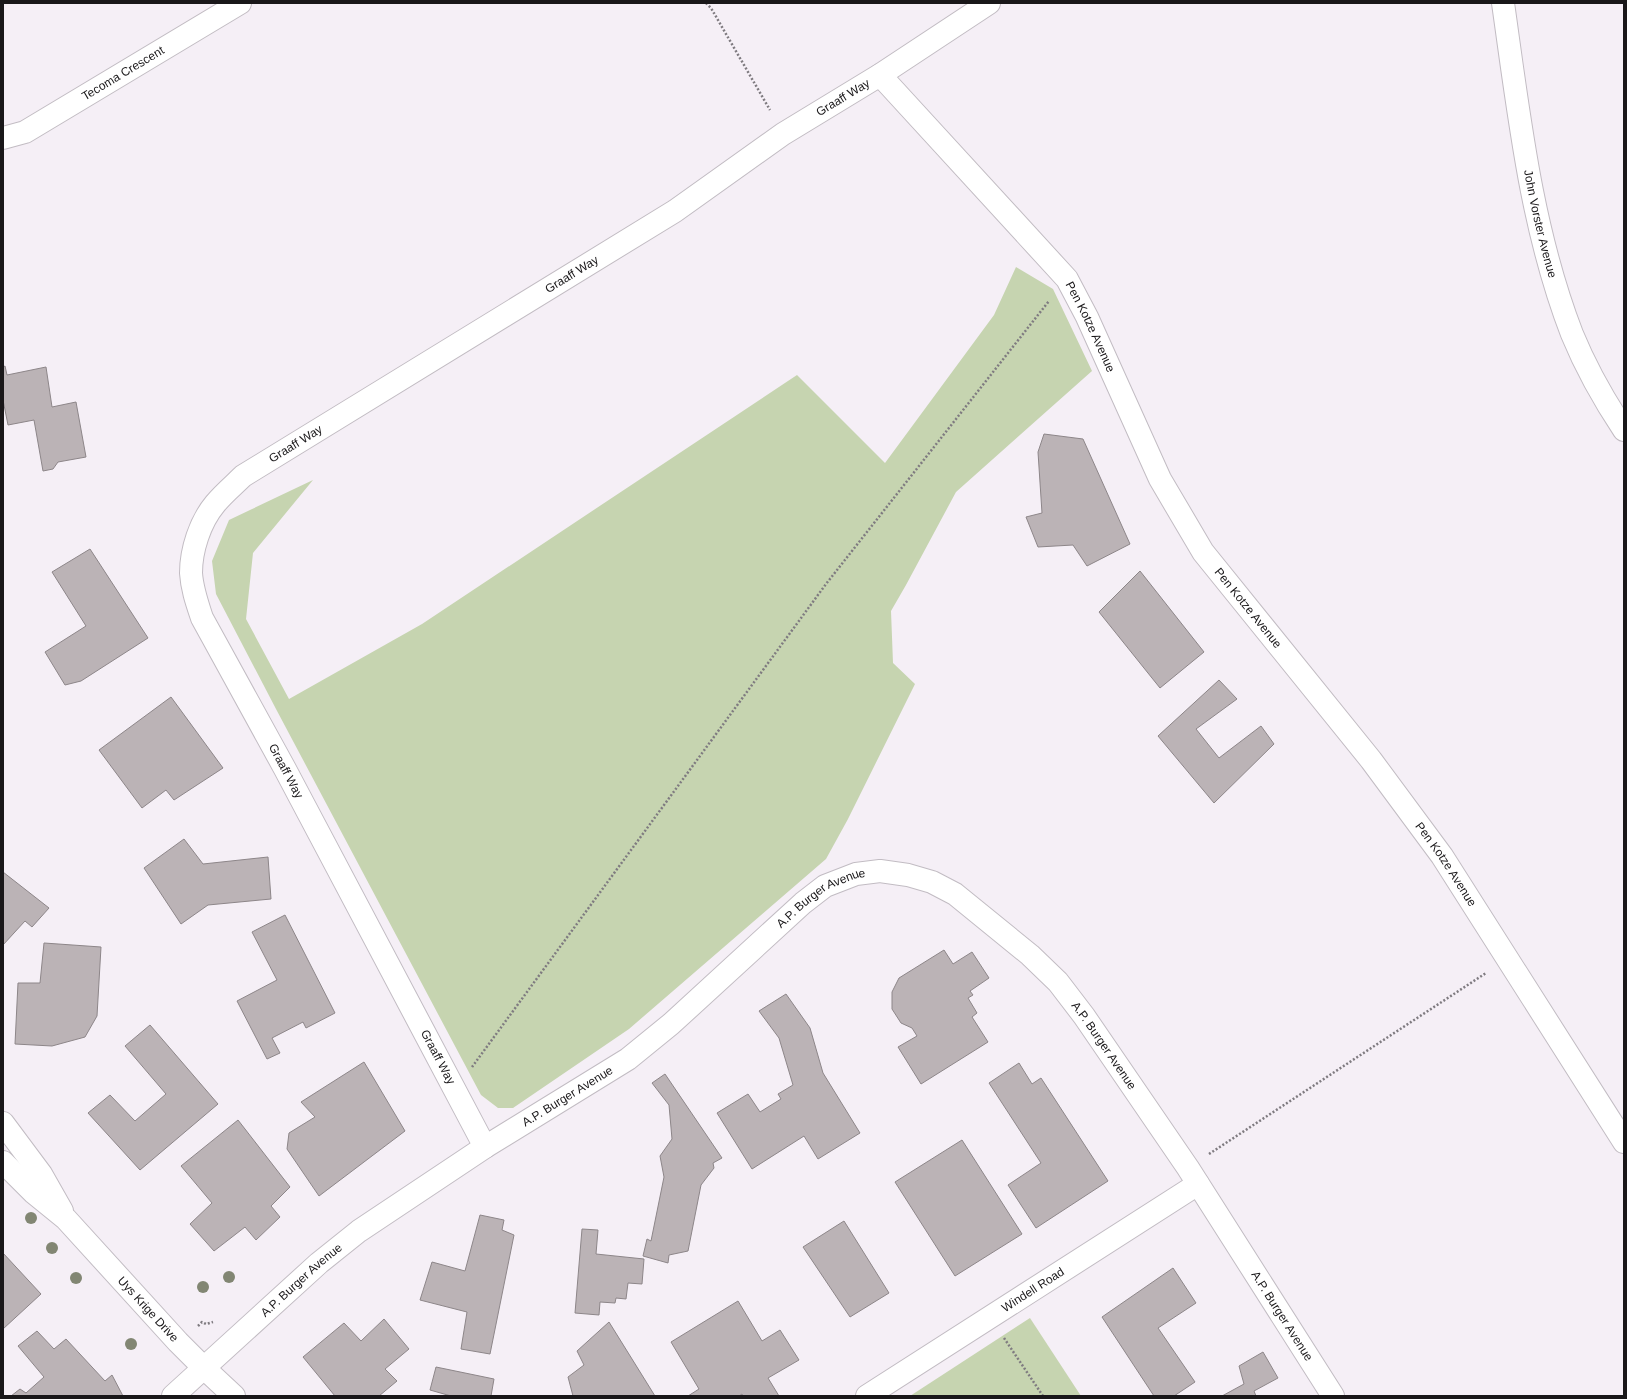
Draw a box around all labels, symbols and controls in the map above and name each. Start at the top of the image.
street label: Tecoma Crescent [79,43,167,103]
street label: Graaff Way [814,76,872,119]
street label: John Vorster Avenue [1521,169,1560,280]
street label: Graaff Way [542,253,601,296]
street label: Pen Kotze Avenue [1063,279,1118,375]
street label: Graaff Way [266,422,325,465]
street label: Pen Kotze Avenue [1212,565,1285,651]
street label: Graaff Way [266,741,306,801]
street label: Pen Kotze Avenue [1412,820,1479,909]
street label: A.P. Burger Avenue [774,866,866,931]
street label: A.P. Burger Avenue [1069,999,1139,1092]
street label: Graaff Way [418,1027,458,1087]
street label: A.P. Burger Avenue [520,1063,616,1129]
street label: A.P. Burger Avenue [258,1240,345,1320]
street label: Windell Road [999,1265,1067,1315]
street label: A.P. Burger Avenue [1248,1268,1316,1364]
street label: Uys Krige Drive [115,1274,182,1345]

